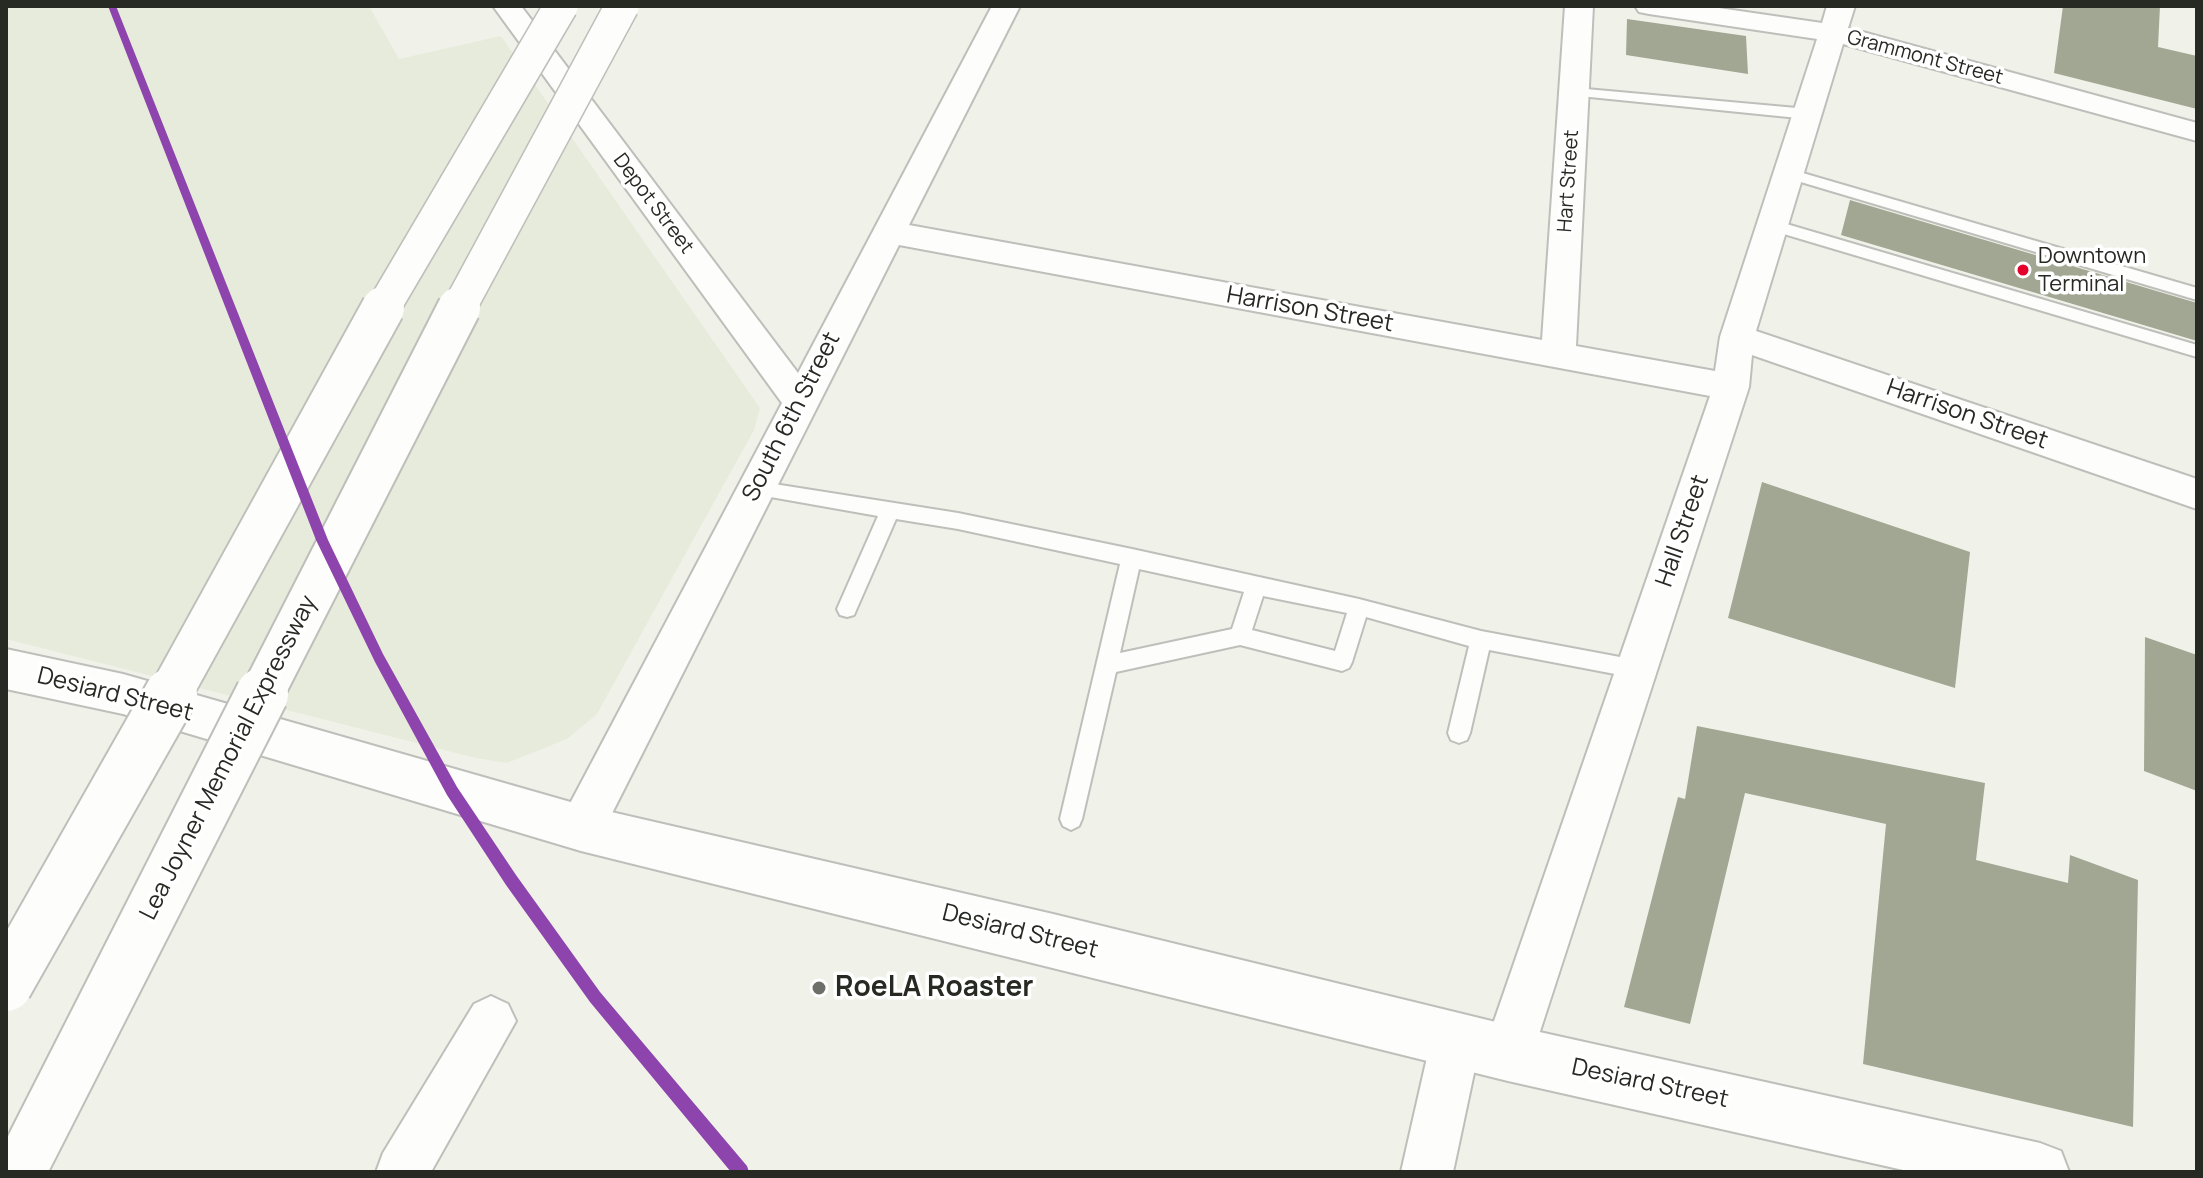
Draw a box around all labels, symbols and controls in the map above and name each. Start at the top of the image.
street label: Grammont Street [1844,26,2006,90]
street label: Hart Street [1553,129,1585,233]
street label: Depot Street [608,149,698,259]
place label: Downtown Terminal [2038,244,2146,296]
marker: Downtown Terminal [2015,262,2031,278]
street label: Harrison Street [1224,281,1396,339]
street label: South 6th Street [737,328,847,506]
street label: Harrison Street [1882,374,2052,456]
street label: Hall Street [1650,471,1716,591]
street label: Lea Joyner Memorial Expressway [134,591,324,925]
street label: Desiard Street [34,662,196,728]
street label: Desiard Street [939,899,1101,965]
place label: RoeLA Roaster [835,971,1033,1005]
marker: RoeLA Roaster [810,979,828,997]
street label: Desiard Street [1569,1053,1731,1115]

